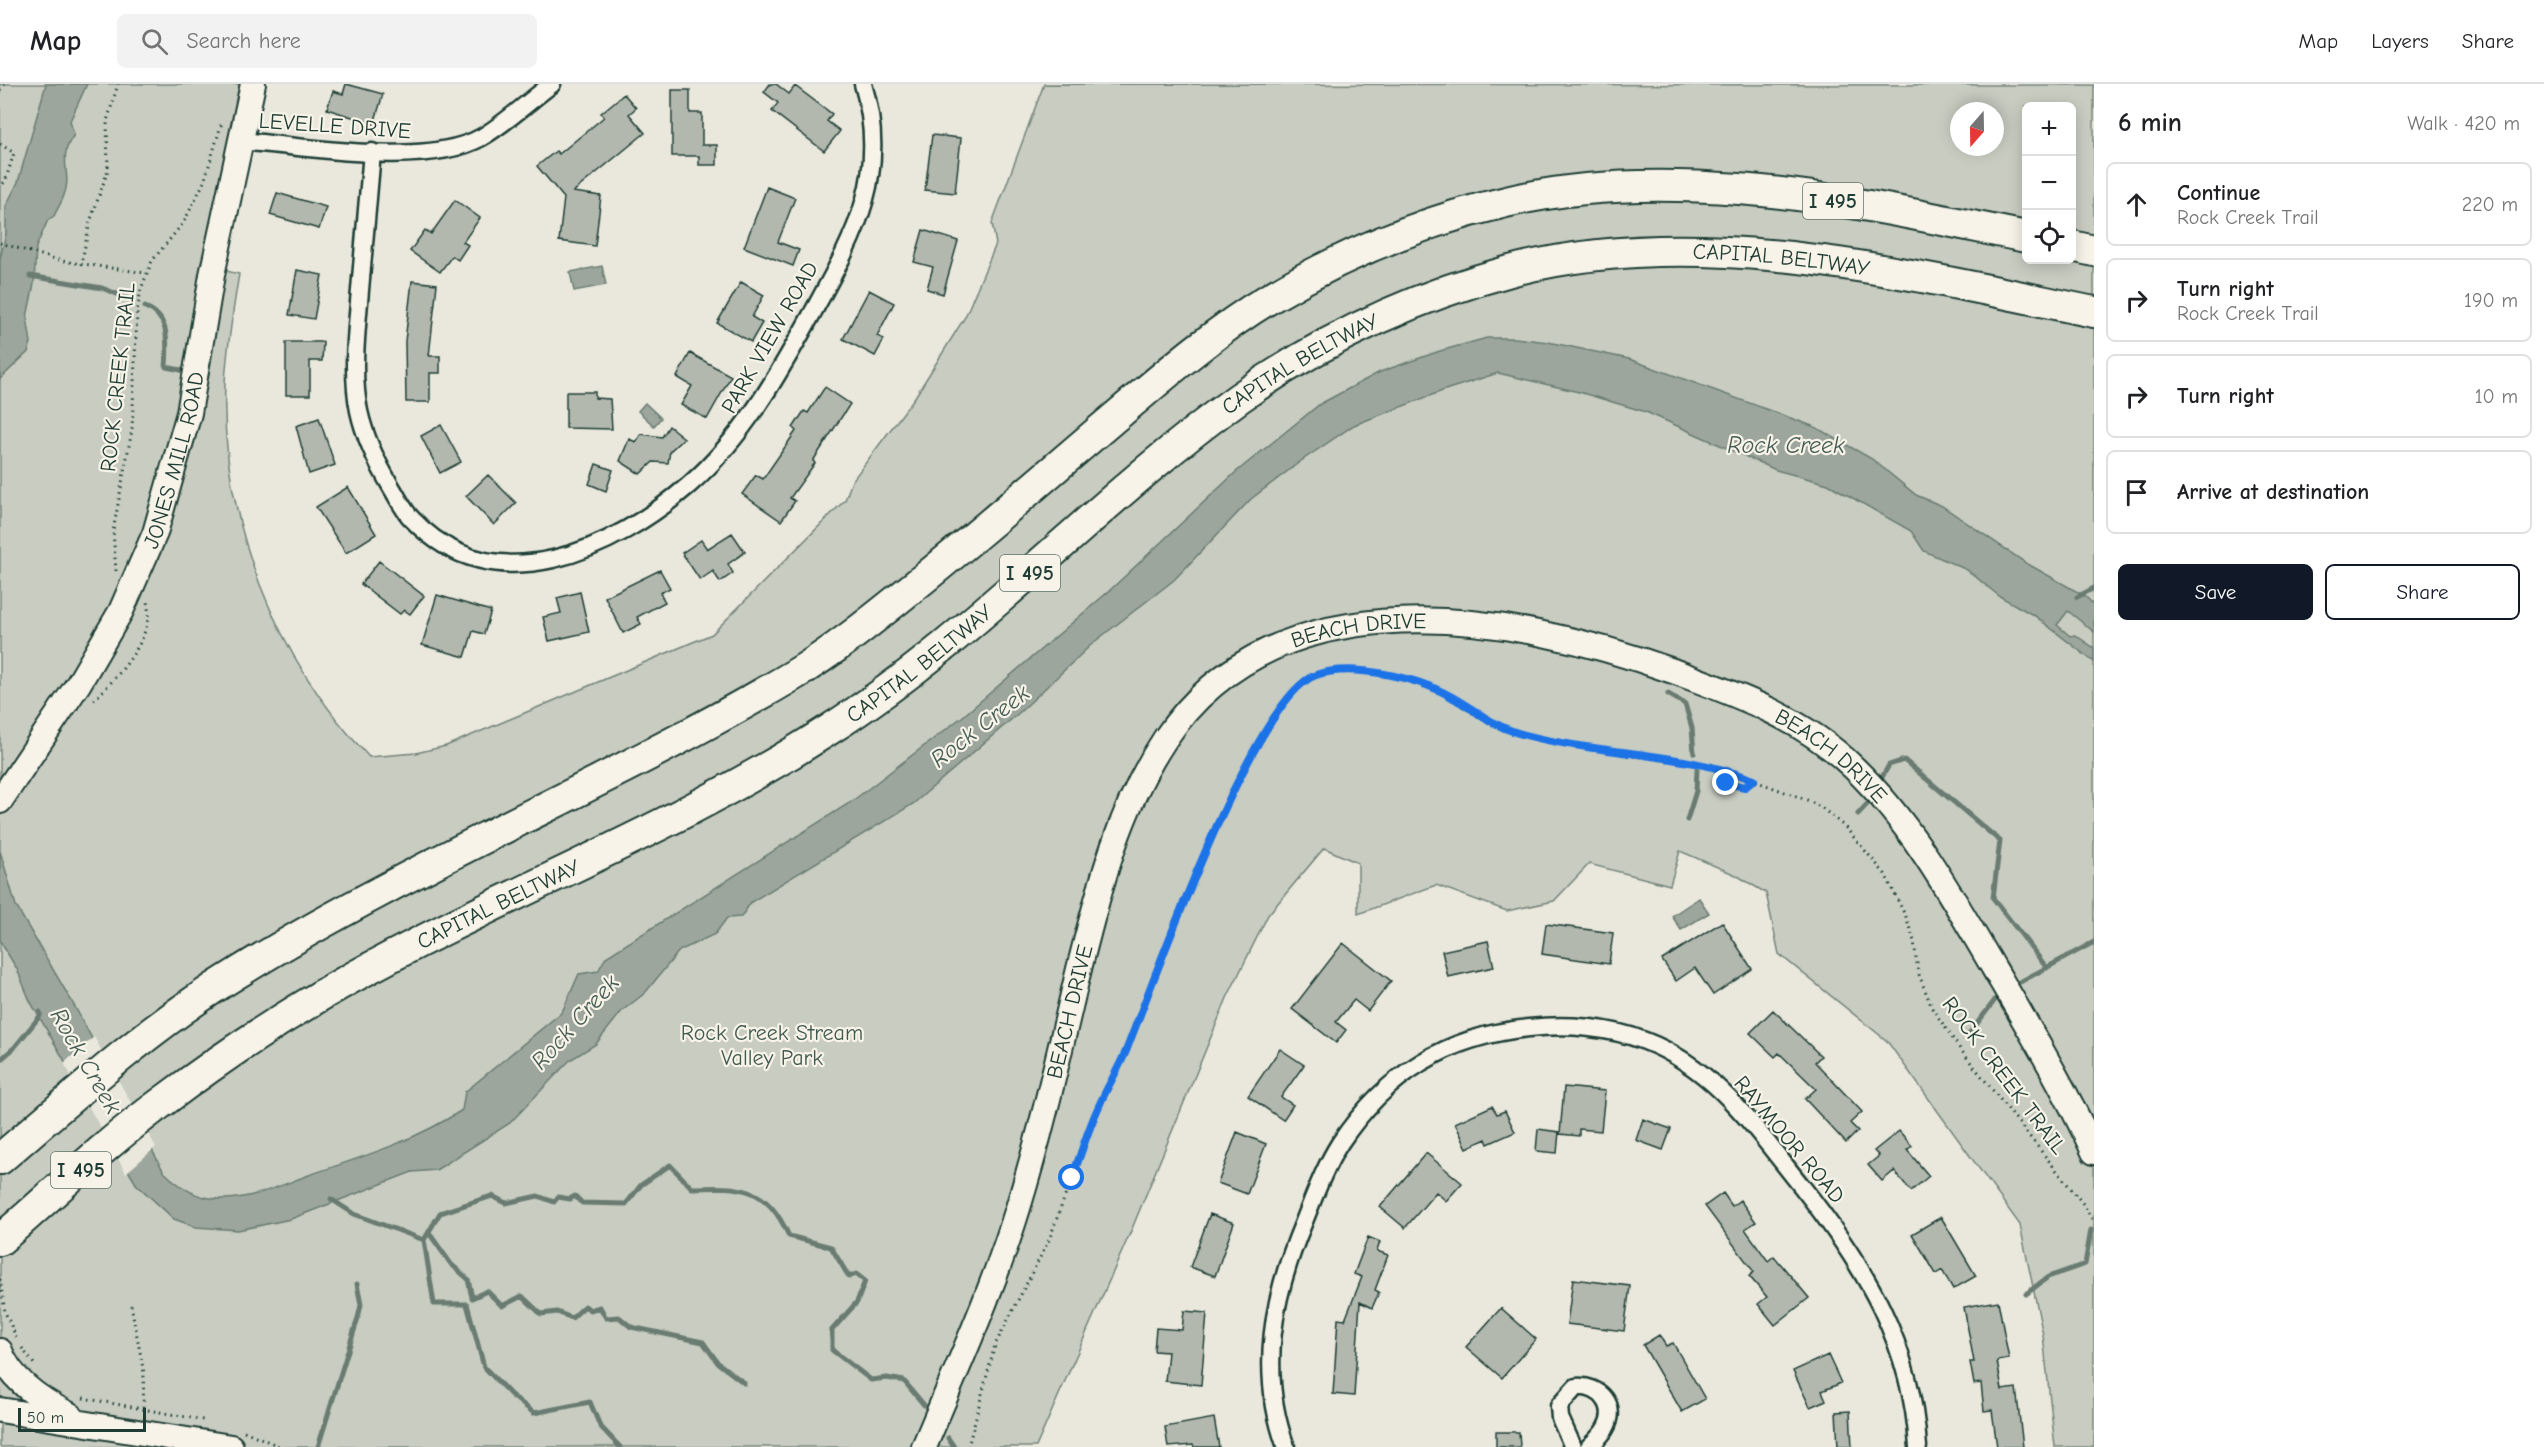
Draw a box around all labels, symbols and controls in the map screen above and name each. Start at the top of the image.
search box [117,14,537,68]
text: Map [30,25,81,57]
icon: search [138,25,171,58]
text: Search here [186,28,301,54]
text: Map [2299,29,2338,53]
text: Layers [2371,29,2429,53]
text: Share [2462,29,2514,53]
north arrow [1950,102,2004,156]
map controls [2022,102,2076,264]
button: + [2022,102,2076,156]
street label: LEVELLE DRIVE [258,108,412,144]
text: 6 min [2118,108,2182,138]
text: Walk · 420 m [2407,112,2520,135]
button: − [2022,156,2076,210]
text: Continue [2177,180,2260,206]
road number: I 495 [1803,183,1863,219]
icon: ahead [2120,188,2153,221]
text: 220 m [2462,193,2518,216]
text: Rock Creek Trail [2177,206,2319,229]
button: locate [2022,210,2076,264]
street label: CAPITAL BELTWAY [1692,239,1872,282]
street label: PARK VIEW ROAD [716,257,824,418]
text: Turn right [2177,276,2274,302]
street label: ROCK CREEK TRAIL [95,281,141,473]
icon: right [2120,284,2153,317]
text: 190 m [2464,289,2518,312]
text: Rock Creek Trail [2177,302,2319,325]
street label: CAPITAL BELTWAY [1217,308,1383,420]
street label: JONES MILL ROAD [138,370,210,553]
icon: right [2120,380,2153,413]
text: Turn right [2177,383,2274,409]
text: 10 m [2475,385,2518,408]
water label: Rock Creek [1727,431,1845,459]
icon: arrive [2120,476,2153,509]
text: Arrive at destination [2177,479,2369,505]
road number: I 495 [1000,555,1060,591]
button: Save [2118,564,2313,620]
button: Share [2325,564,2520,620]
street label: CAPITAL BELTWAY [842,599,998,729]
street label: BEACH DRIVE [1288,608,1426,654]
water label: Rock Creek [925,679,1035,773]
street label: BEACH DRIVE [1771,703,1892,809]
route end [1712,769,1738,795]
street label: CAPITAL BELTWAY [413,854,584,955]
street label: BEACH DRIVE [1041,942,1099,1081]
water label: Rock Creek [525,969,625,1075]
street label: ROCK CREEK TRAIL [1937,992,2072,1159]
water label: Rock Creek [44,1003,128,1119]
park label: Rock Creek Stream Valley Park [681,1020,863,1071]
street label: RAYMOOR ROAD [1728,1071,1850,1209]
road number: I 495 [51,1152,111,1188]
route start [1058,1164,1084,1190]
scale bar [18,1405,146,1432]
text: 50 m [27,1409,64,1427]

